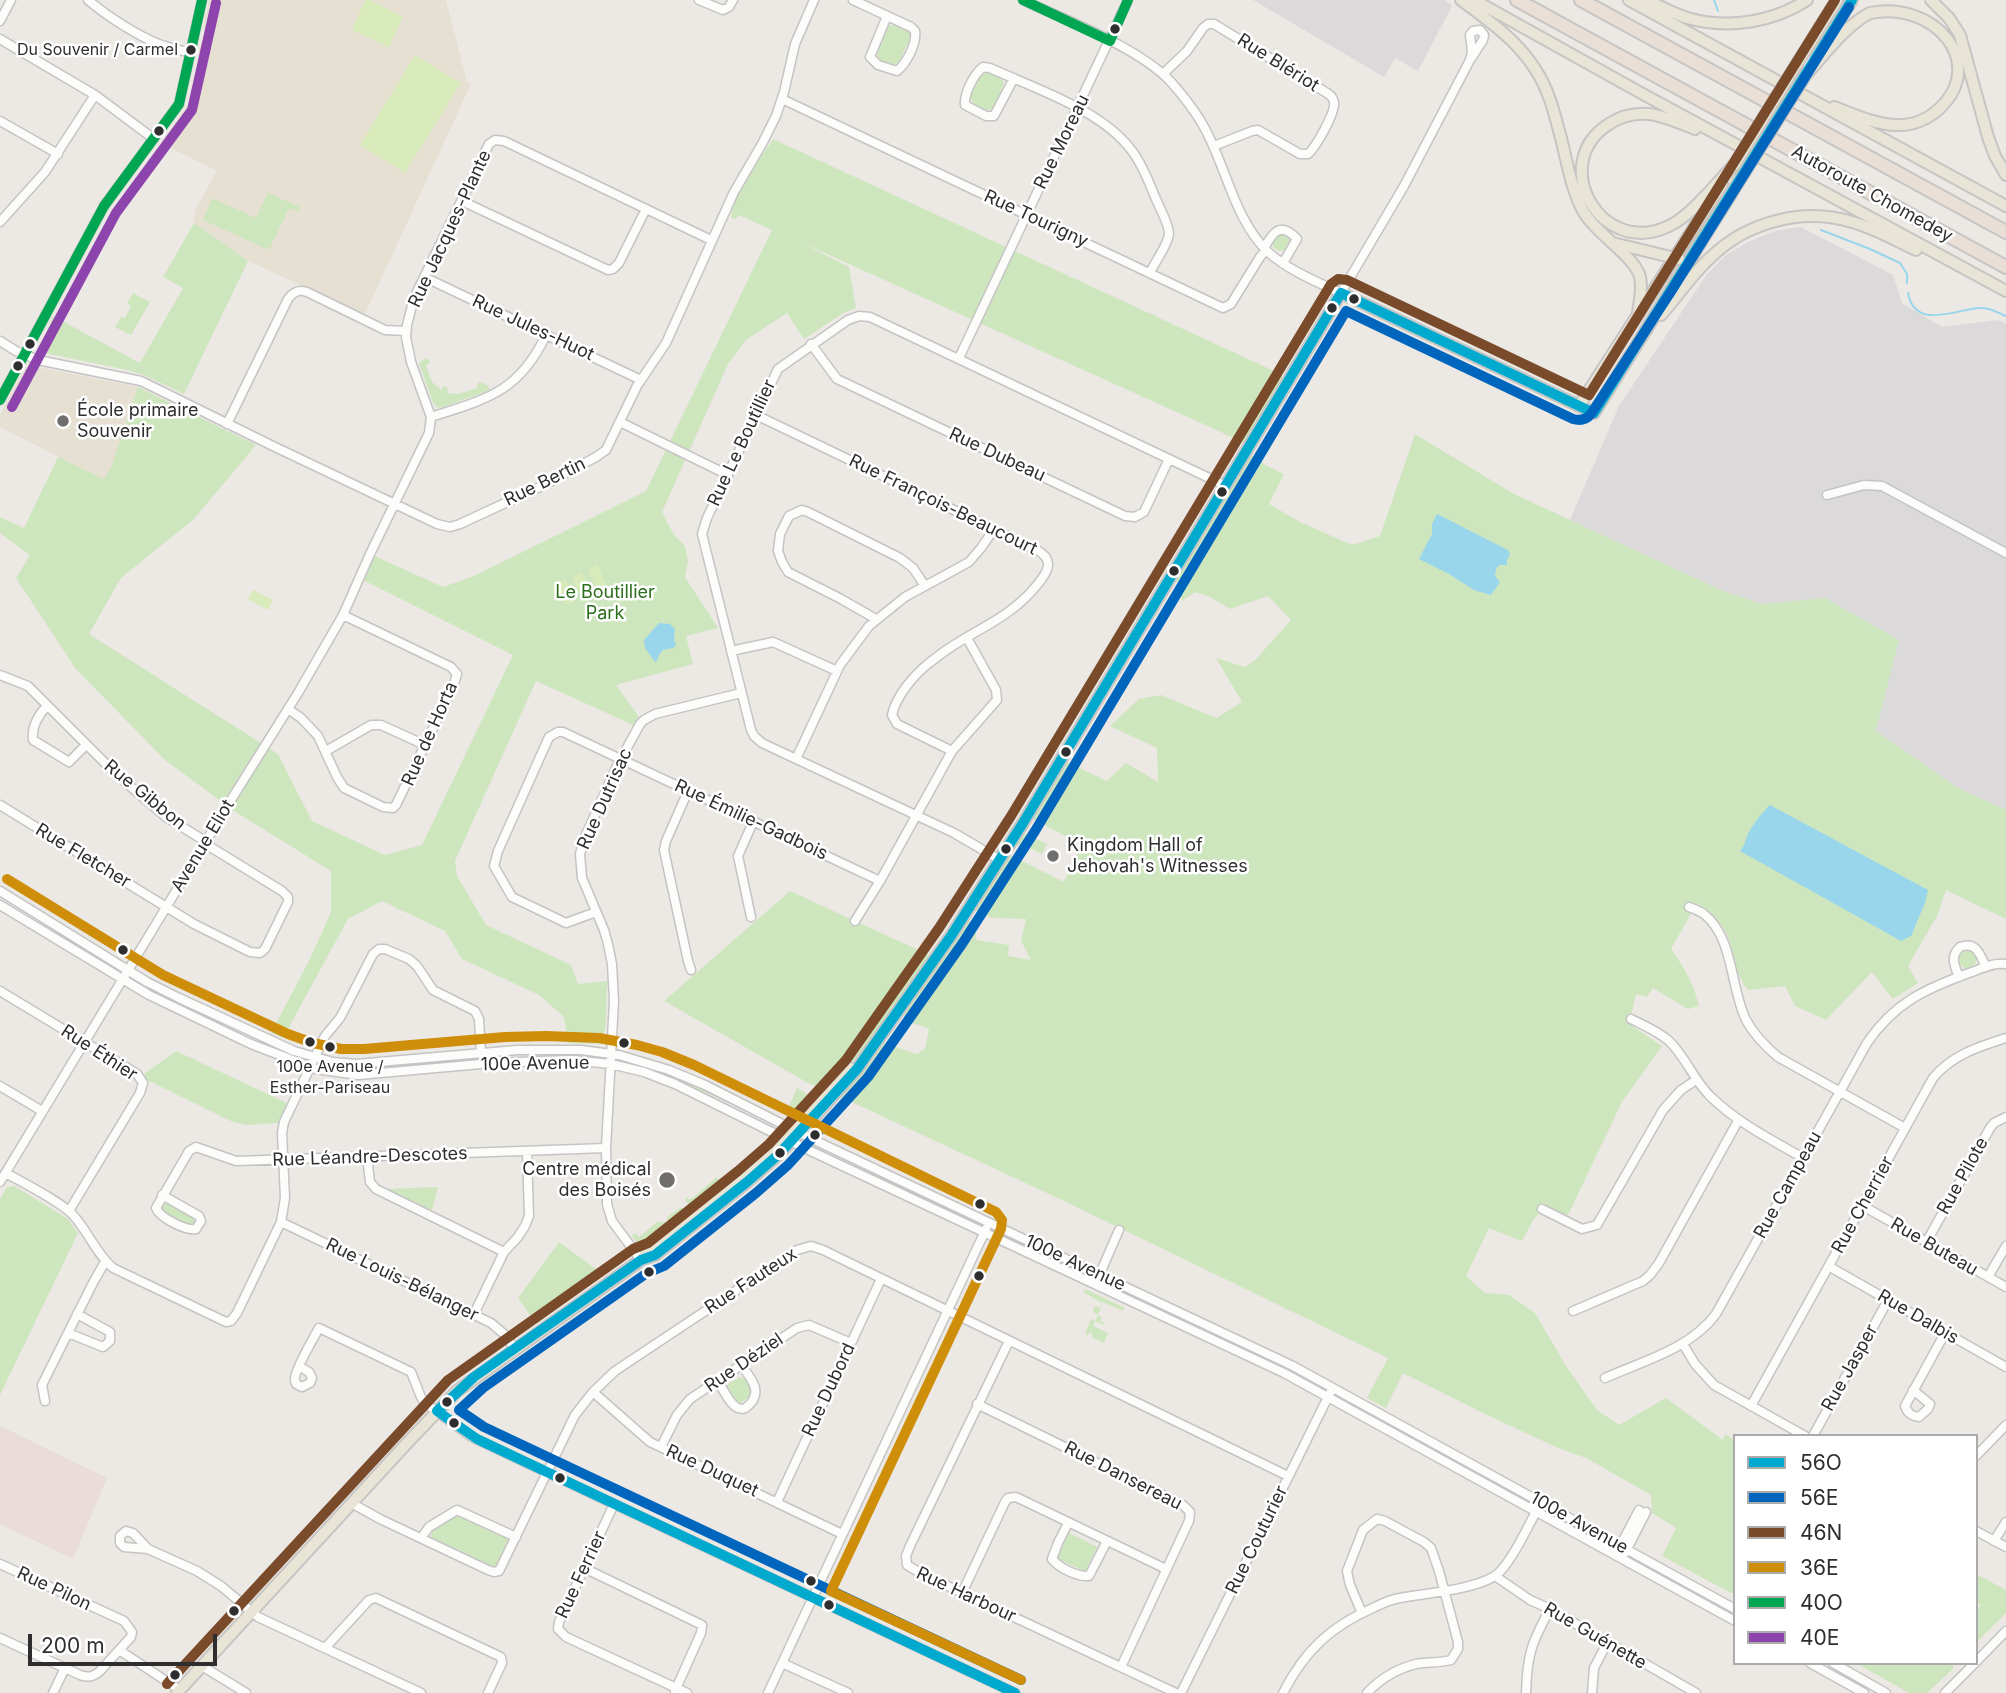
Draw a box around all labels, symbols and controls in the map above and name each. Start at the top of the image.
unlabelled marker [1108,22,1122,36]
street label: Rue Blériot [1233,29,1323,97]
place label: Du Souvenir / Carmel [17,40,178,60]
marker: Du Souvenir / Carmel [184,43,198,57]
street label: Rue Moreau [1030,91,1094,193]
unlabelled marker [152,124,166,138]
street label: Autoroute Chomedey [1788,141,1956,247]
street label: Rue Jacques-Plante [404,147,496,311]
street label: Rue Tourigny [981,185,1091,253]
street label: Rue Jules-Huot [469,290,597,366]
unlabelled marker [1347,292,1361,306]
unlabelled marker [1325,301,1339,315]
unlabelled marker [23,337,37,351]
unlabelled marker [11,359,25,373]
street label: Rue Le Boutillier [703,376,781,510]
place label: École primaire Souvenir [77,400,198,442]
marker: École primaire Souvenir [55,413,71,429]
street label: Rue Dubeau [945,423,1049,487]
street label: Rue François-Beaucourt [845,450,1041,560]
street label: Rue Bertin [501,453,589,511]
unlabelled marker [1215,485,1229,499]
unlabelled marker [1167,564,1181,578]
park label: Le Boutillier Park [555,582,655,624]
street label: Rue de Horta [397,679,463,789]
street label: Rue Dutrisac [573,745,637,853]
unlabelled marker [1059,745,1073,759]
street label: Rue Gibbon [100,755,190,835]
street label: Rue Émilie-Gadbois [671,775,831,865]
street label: Avenue Eliot [167,796,239,896]
street label: Rue Fletcher [32,819,134,893]
place label: Kingdom Hall of Jehovah's Witnesses [1067,835,1248,878]
unlabelled marker [999,842,1013,856]
marker: Kingdom Hall of Jehovah's Witnesses [1045,848,1061,864]
unlabelled marker [116,943,130,957]
street label: Rue Éthier [57,1020,141,1086]
unlabelled marker [303,1035,317,1049]
unlabelled marker [617,1036,631,1050]
marker: 100e Avenue / Esther-Pariseau [323,1040,337,1054]
street label: 100e Avenue [480,1052,590,1076]
place label: 100e Avenue / Esther-Pariseau [270,1057,390,1095]
unlabelled marker [808,1128,822,1142]
street label: Rue Campeau [1750,1128,1826,1242]
street label: Rue Pilote [1933,1134,1993,1218]
street label: Rue Léandre-Descotes [272,1143,468,1171]
unlabelled marker [773,1146,787,1160]
street label: Rue Cherrier [1827,1153,1899,1257]
place label: Centre médical des Boisés [522,1159,651,1202]
marker: Centre médical des Boisés [657,1170,677,1190]
unlabelled marker [973,1197,987,1211]
street label: Rue Buteau [1886,1213,1982,1281]
street label: 100e Avenue [1021,1230,1129,1296]
street label: Rue Louis-Bélanger [322,1234,482,1326]
street label: Rue Fauteux [701,1243,801,1319]
unlabelled marker [642,1265,656,1279]
unlabelled marker [972,1269,986,1283]
street label: Rue Dalbis [1874,1285,1962,1349]
street label: Rue Jasper [1817,1321,1883,1415]
street label: Rue Déziel [701,1329,787,1397]
street label: Rue Dubord [798,1340,860,1440]
unlabelled marker [440,1395,454,1409]
unlabelled marker [447,1416,461,1430]
legend [1733,1434,1978,1665]
street label: Rue Dansereau [1060,1437,1186,1515]
street label: Rue Duquet [662,1440,762,1502]
text: 56O [1800,1450,1842,1475]
unlabelled marker [553,1471,567,1485]
street label: Rue Couturier [1222,1482,1292,1598]
text: 56E [1800,1485,1838,1510]
street label: 100e Avenue [1526,1487,1632,1559]
text: 46N [1800,1520,1842,1545]
street label: Rue Ferrier [551,1528,611,1622]
text: 36E [1800,1555,1839,1580]
street label: Rue Pilon [13,1562,95,1616]
street label: Rue Harbour [913,1562,1019,1628]
unlabelled marker [804,1574,818,1588]
text: 40O [1800,1590,1843,1615]
unlabelled marker [822,1598,836,1612]
street label: Rue Guénette [1540,1598,1650,1674]
unlabelled marker [227,1604,241,1618]
scale bar [32,1620,220,1664]
text: 40E [1800,1625,1839,1650]
text: 200 m [41,1633,105,1658]
unlabelled marker [168,1668,182,1682]

